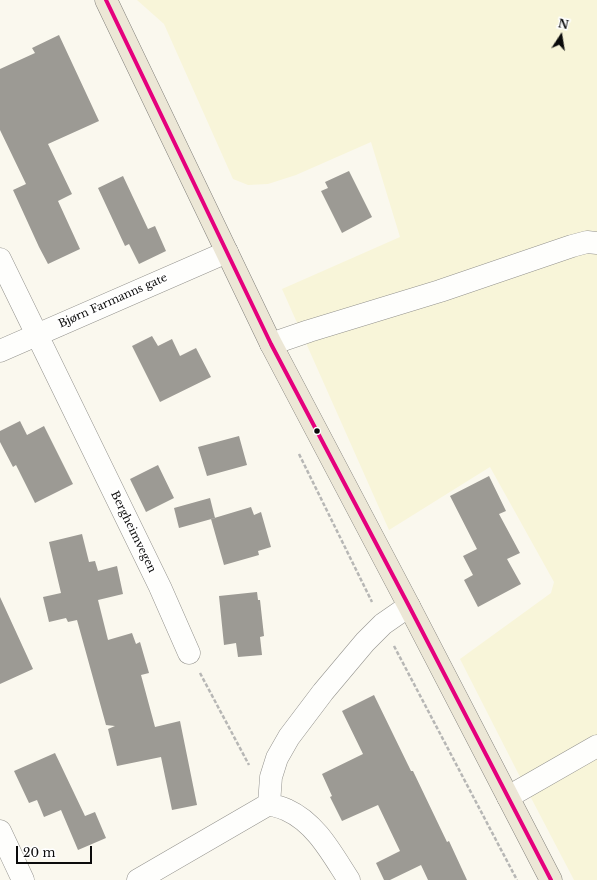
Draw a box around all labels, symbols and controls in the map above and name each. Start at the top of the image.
north arrow [541,16,581,56]
text: N [557,16,570,32]
street label: Bjørn Farmanns gate [57,271,169,331]
unlabelled marker [312,426,322,436]
street label: Bergheimvegen [108,489,158,575]
scale bar [18,838,94,864]
text: 20 m [23,845,55,860]

